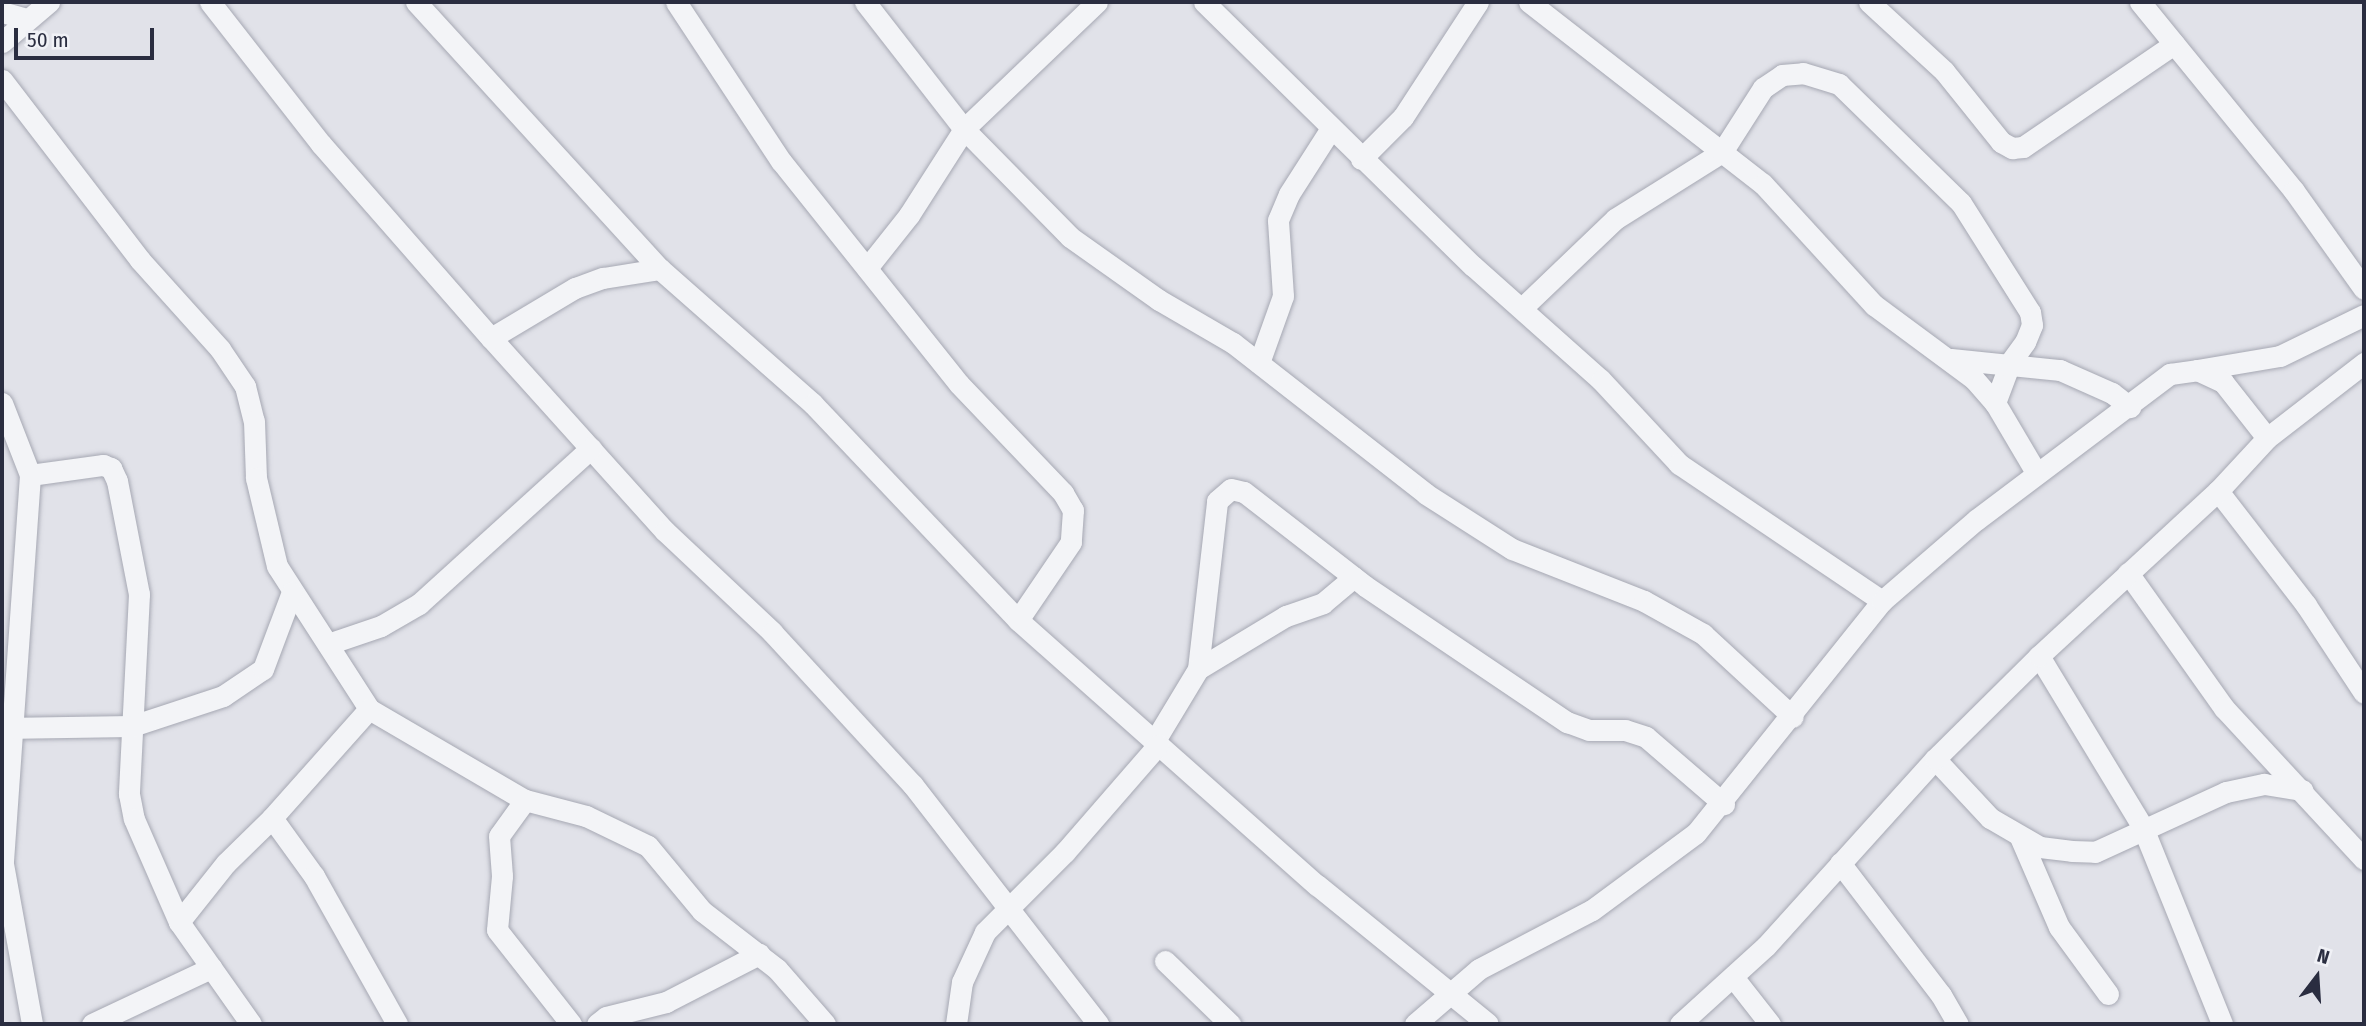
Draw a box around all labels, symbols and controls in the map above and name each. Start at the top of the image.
scale bar [18,14,158,58]
text: 50 m [27,27,69,53]
north arrow [2282,942,2352,1012]
text: N [2314,944,2332,969]

